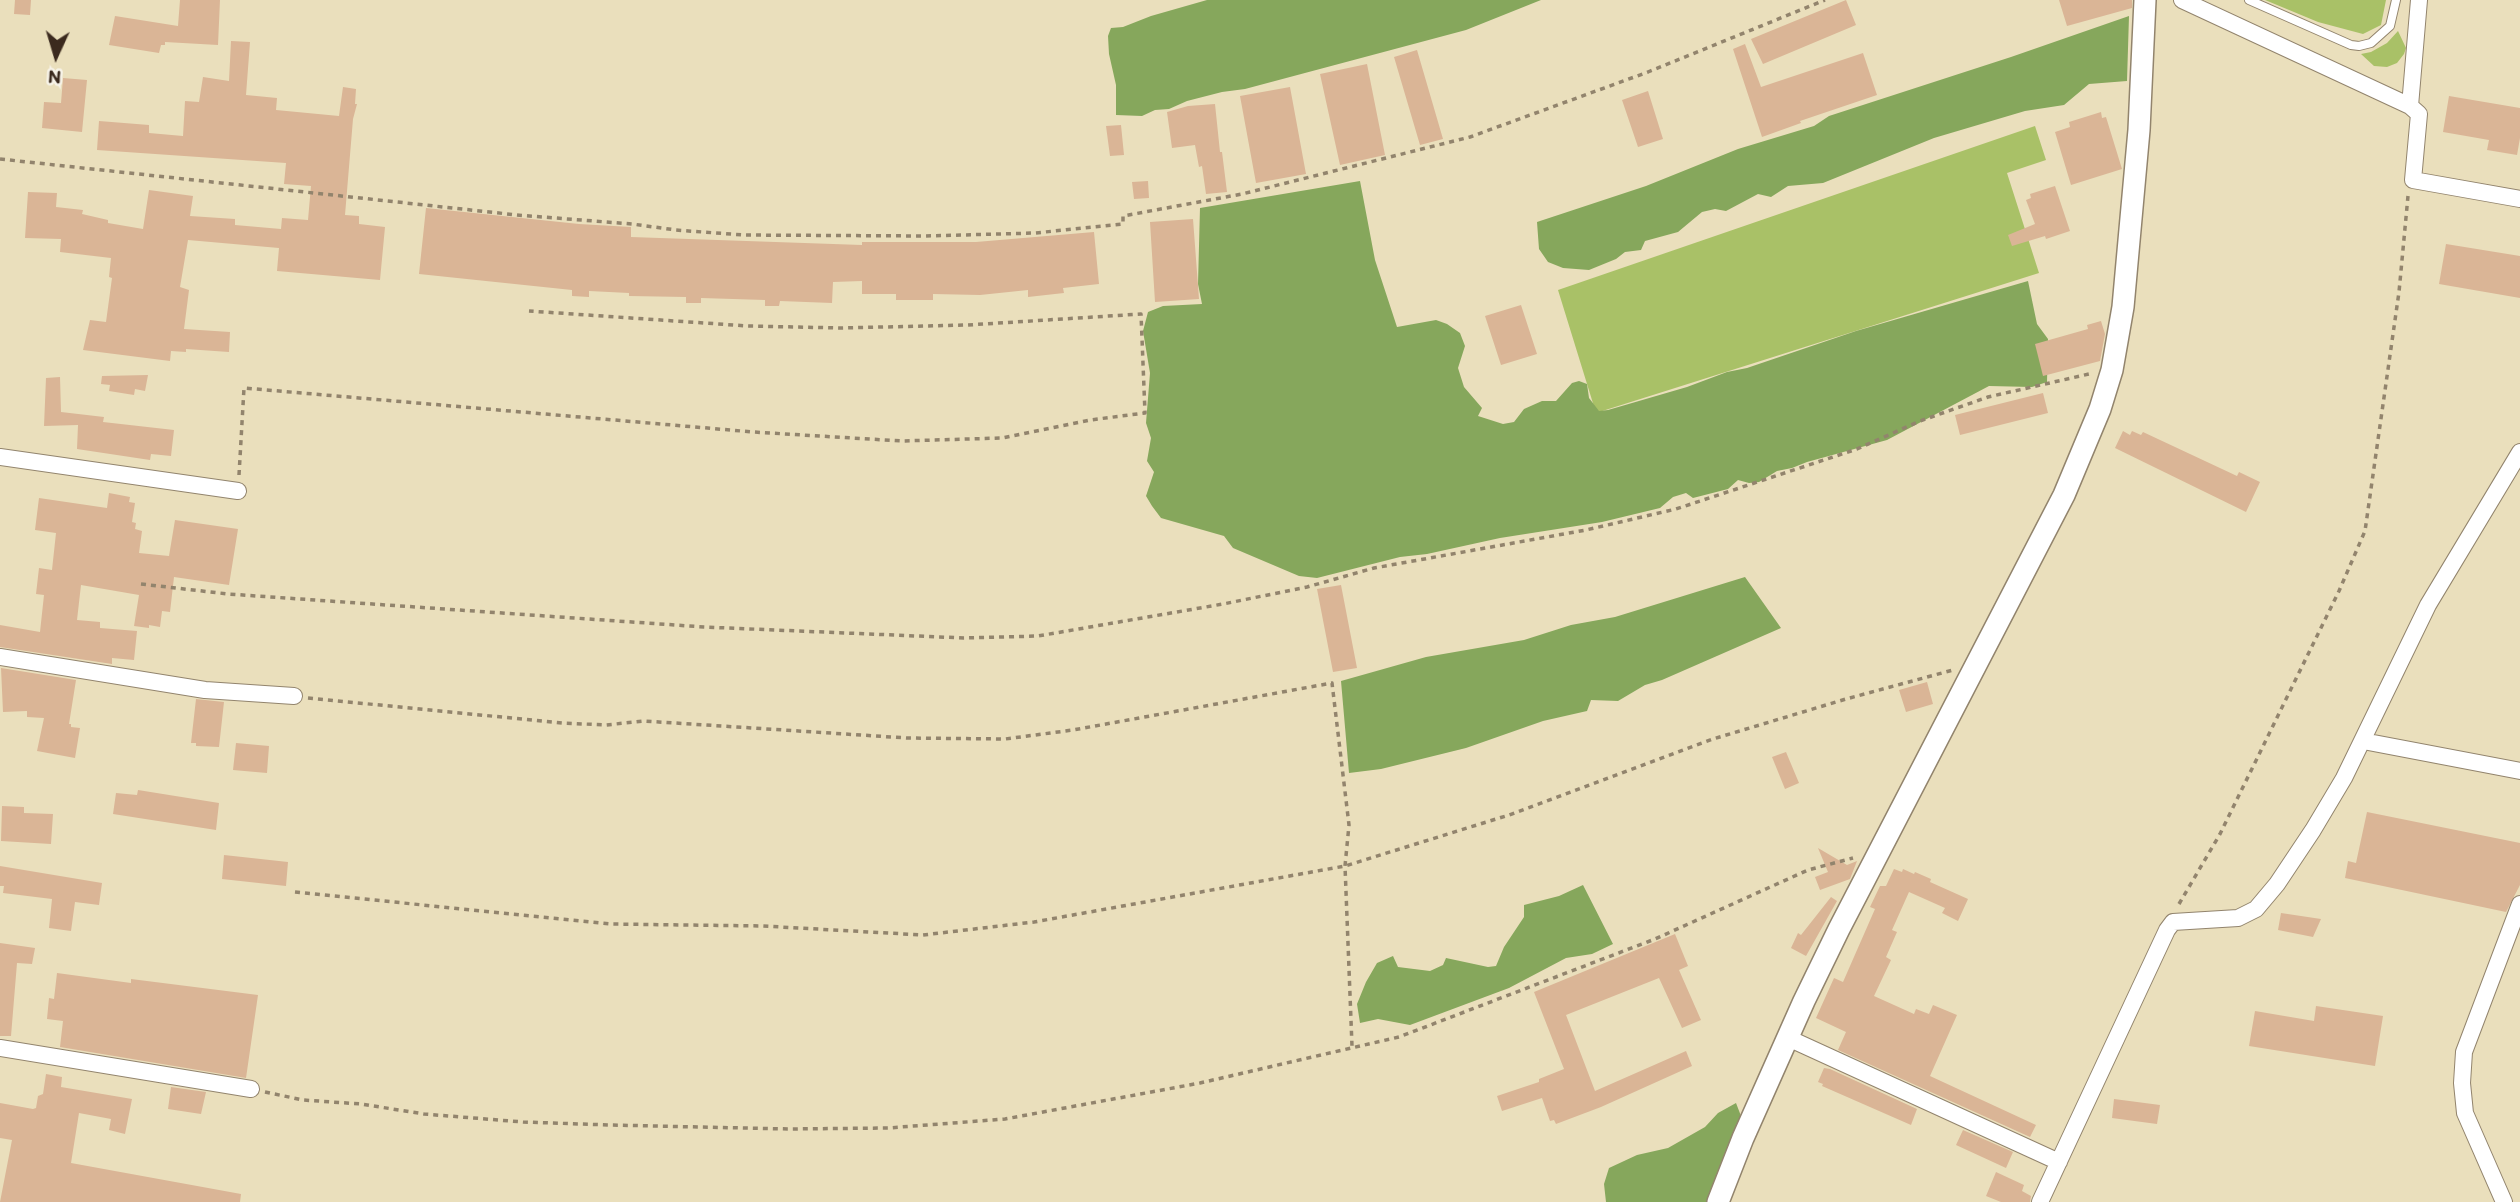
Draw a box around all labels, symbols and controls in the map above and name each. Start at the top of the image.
north arrow [21,21,91,91]
text: N [47,66,62,89]

